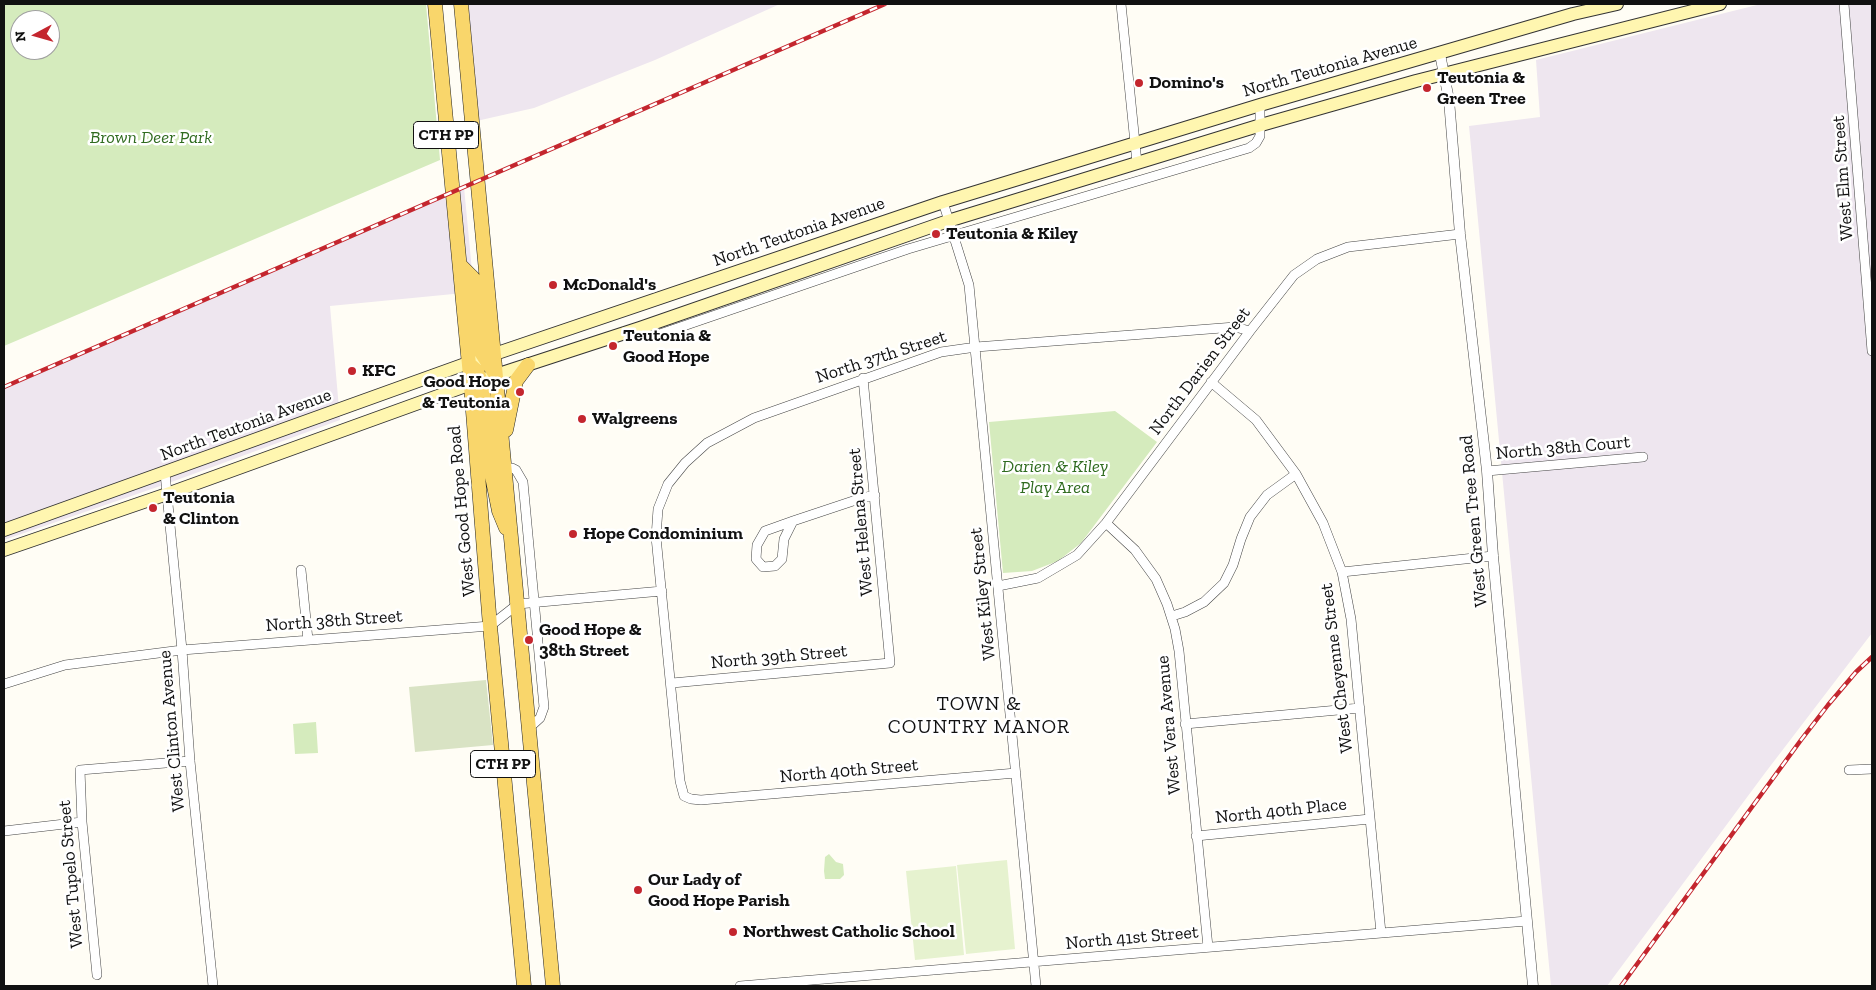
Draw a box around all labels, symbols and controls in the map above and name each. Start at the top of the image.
north arrow [10,10,60,60]
text: N [12,30,30,43]
street label: North Teutonia Avenue [1240,32,1420,102]
place label: Teutonia & Green Tree [1437,67,1526,110]
place label: Domino's [1149,72,1224,94]
marker: Domino's [1133,77,1145,89]
marker: Teutonia & Green Tree [1421,82,1433,94]
street label: West Elm Street [1828,115,1858,241]
road number: CTH PP [414,122,478,148]
park label: Brown Deer Park [90,127,212,149]
street label: North Teutonia Avenue [710,192,888,272]
place label: Teutonia & Kiley [946,223,1078,245]
marker: Teutonia & Kiley [930,228,942,240]
place label: McDonald's [563,274,656,296]
marker: McDonald's [547,279,559,291]
street label: North Darien Street [1145,303,1255,439]
place label: Teutonia & Good Hope [623,325,711,368]
street label: North 37th Street [813,326,949,388]
marker: Teutonia & Good Hope [607,340,619,352]
place label: KFC [362,360,396,382]
marker: KFC [346,365,358,377]
place label: Good Hope & Teutonia [422,371,510,414]
street label: North Teutonia Avenue [158,384,334,466]
marker: Good Hope & Teutonia [514,386,526,398]
place label: Walgreens [592,408,678,430]
marker: Walgreens [576,413,588,425]
street label: West Good Hope Road [444,425,480,597]
street label: North 38th Court [1495,431,1631,465]
street label: West Green Tree Road [1456,434,1492,608]
street label: West Helena Street [844,447,878,597]
park label: Darien & Kiley Play Area [1002,456,1108,498]
place label: Teutonia & Clinton [163,487,239,530]
marker: Teutonia & Clinton [147,502,159,514]
place label: Hope Condominium [583,523,743,545]
street label: West Kiley Street [965,527,1001,661]
marker: Hope Condominium [567,528,579,540]
street label: West Cheyenne Street [1316,582,1358,754]
street label: North 38th Street [265,605,403,637]
place label: Good Hope & 38th Street [539,619,641,662]
marker: Good Hope & 38th Street [523,634,535,646]
street label: North 39th Street [710,640,848,674]
street label: West Clinton Avenue [154,649,190,813]
street label: West Vera Avenue [1152,655,1186,795]
district label: TOWN & COUNTRY MANOR [886,692,1072,739]
road number: CTH PP [470,751,536,778]
street label: North 40th Street [779,754,919,788]
street label: North 40th Place [1214,793,1348,829]
street label: West Tupelo Street [54,799,88,949]
place label: Our Lady of Good Hope Parish [648,869,790,912]
marker: Our Lady of Good Hope Parish [632,884,644,896]
place label: Northwest Catholic School [743,921,955,943]
street label: North 41st Street [1065,921,1199,955]
marker: Northwest Catholic School [727,926,739,938]

